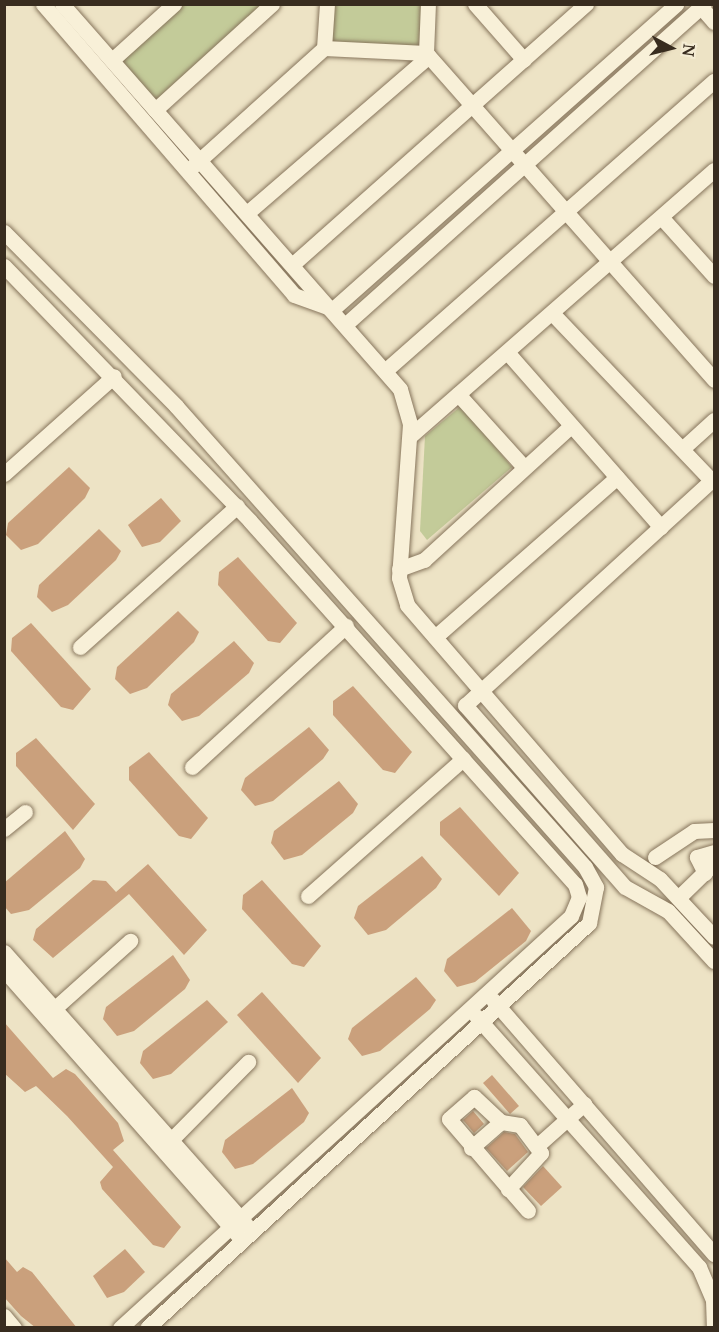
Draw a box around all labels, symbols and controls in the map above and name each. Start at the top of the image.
north arrow [641,18,701,78]
text: N [677,43,701,58]

